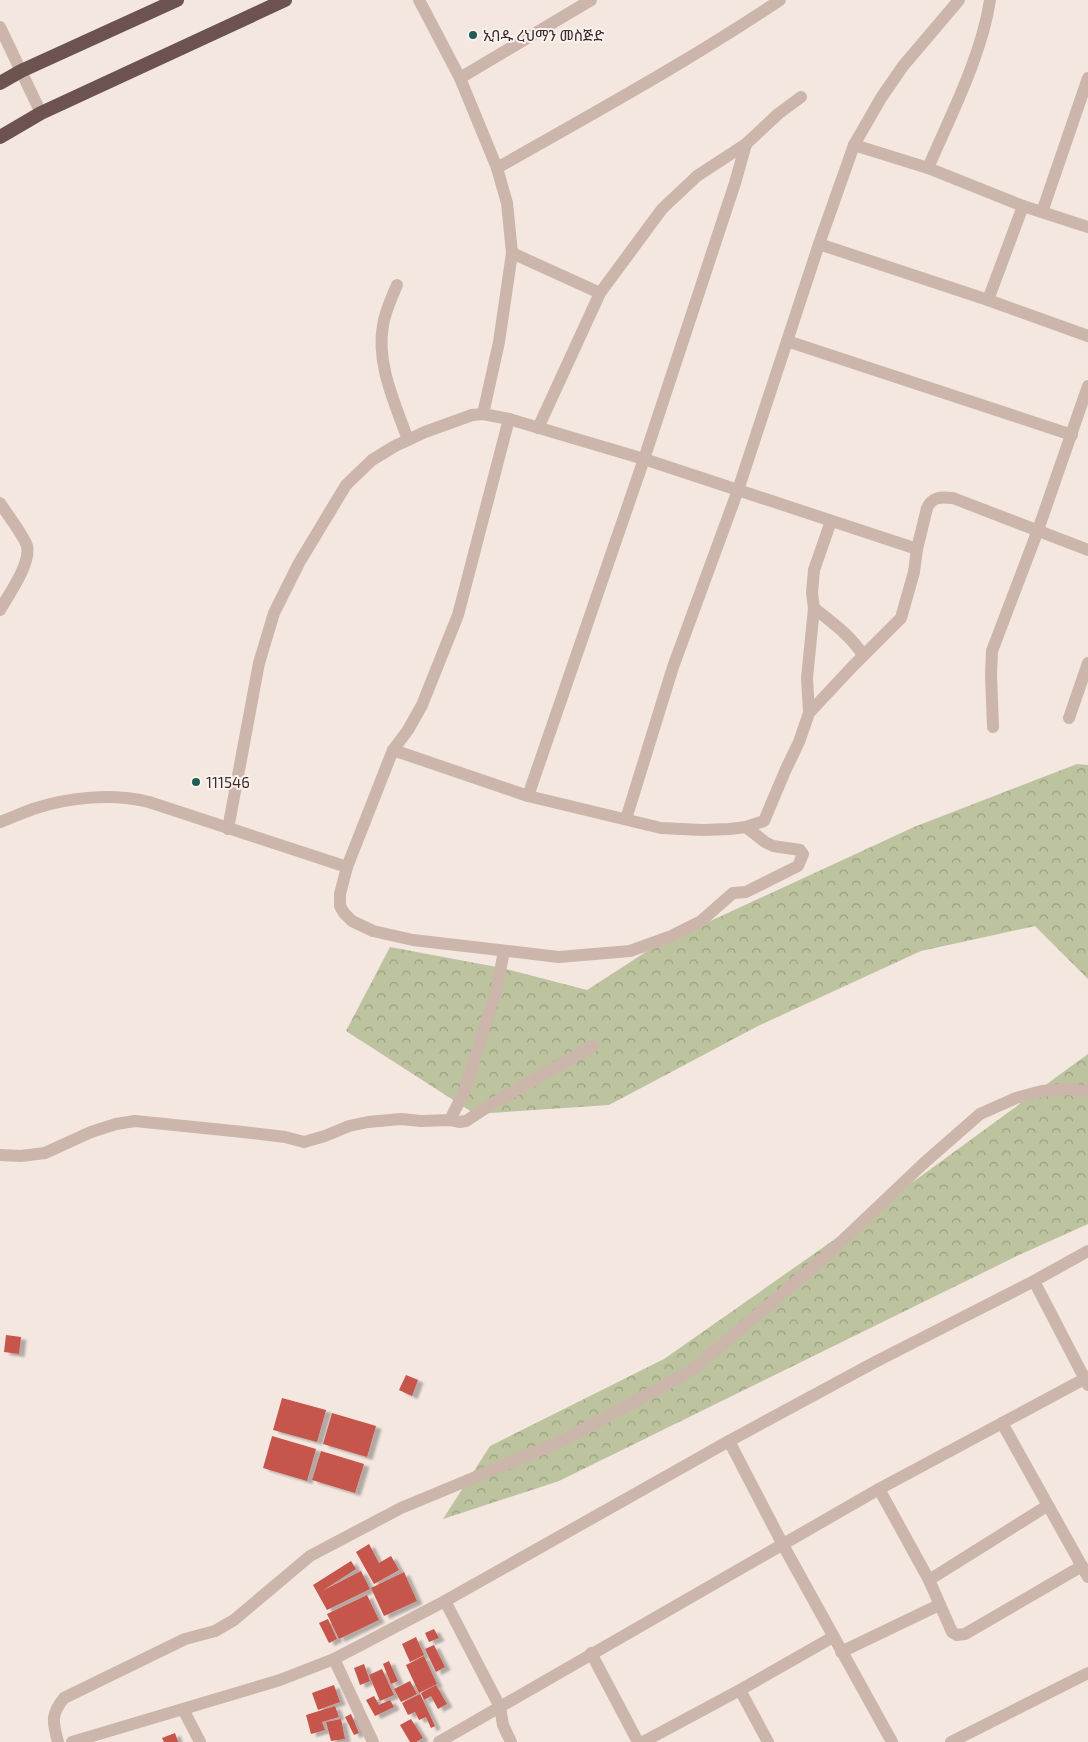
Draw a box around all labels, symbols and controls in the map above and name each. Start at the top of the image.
place label: ኢባዱ ረህማን መስጅድ [483,26,604,44]
marker: ኢባዱ ረህማን መስጅድ [467,29,479,41]
place label: 111546 [206,773,250,791]
marker: 111546 [190,776,202,788]

